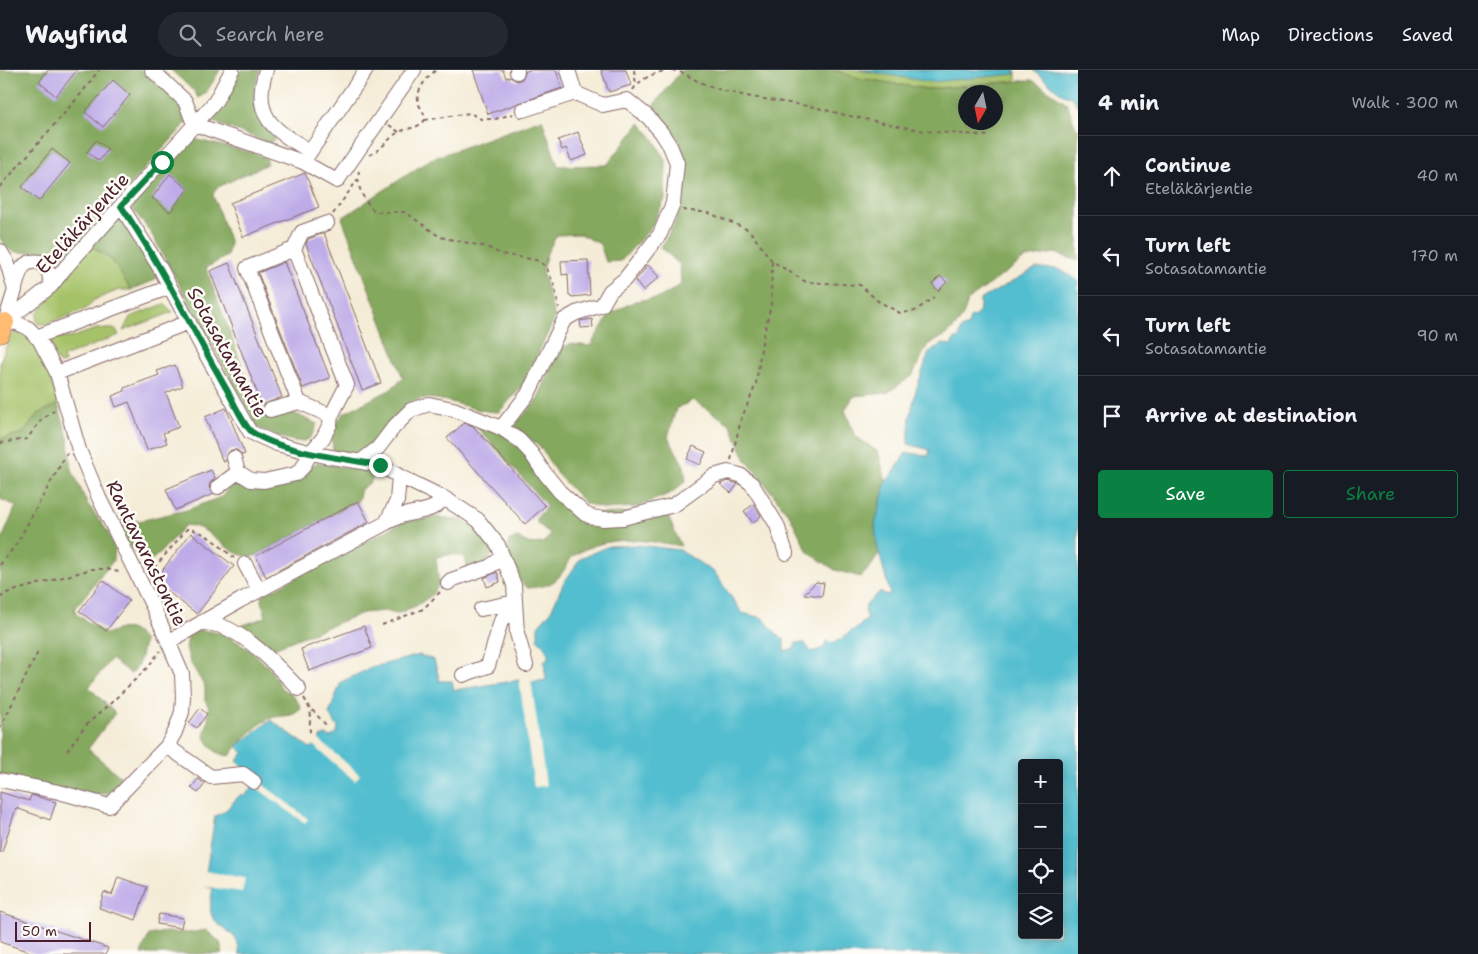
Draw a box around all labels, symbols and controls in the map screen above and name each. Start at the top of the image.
search box [158,12,508,57]
text: Wayfind [25,19,128,51]
icon: search [176,21,204,49]
text: Search here [216,22,324,47]
text: Map [1222,23,1260,47]
text: Directions [1288,23,1374,47]
text: Saved [1402,23,1453,47]
north arrow [958,85,1003,130]
text: 4 min [1098,89,1159,117]
text: Walk · 300 m [1351,92,1458,113]
route start [151,151,174,174]
text: Continue [1145,153,1231,178]
icon: ahead [1098,162,1126,190]
text: 40 m [1416,165,1458,186]
street label: Eteläkärjentie [30,167,135,279]
text: Eteläkärjentie [1145,178,1253,199]
text: Turn left [1145,233,1231,258]
icon: left [1098,242,1126,270]
text: 170 m [1411,245,1458,266]
text: Sotasatamantie [1145,258,1267,279]
street label: Sotasatamantie [181,283,274,422]
text: Turn left [1145,313,1231,338]
icon: left [1098,322,1126,350]
text: 90 m [1417,325,1458,346]
text: Sotasatamantie [1145,338,1267,359]
icon: arrive [1098,402,1126,430]
text: Arrive at destination [1145,403,1357,428]
route end [369,454,392,477]
button: Save [1098,470,1273,518]
button: Share [1283,470,1458,518]
street label: Rantavarastontie [100,476,193,630]
map controls [1018,759,1063,939]
button: + [1018,759,1063,804]
button: − [1018,804,1063,849]
button: locate [1018,849,1063,894]
button: layers [1018,894,1063,939]
scale bar [15,919,91,942]
text: 50 m [22,922,57,940]

